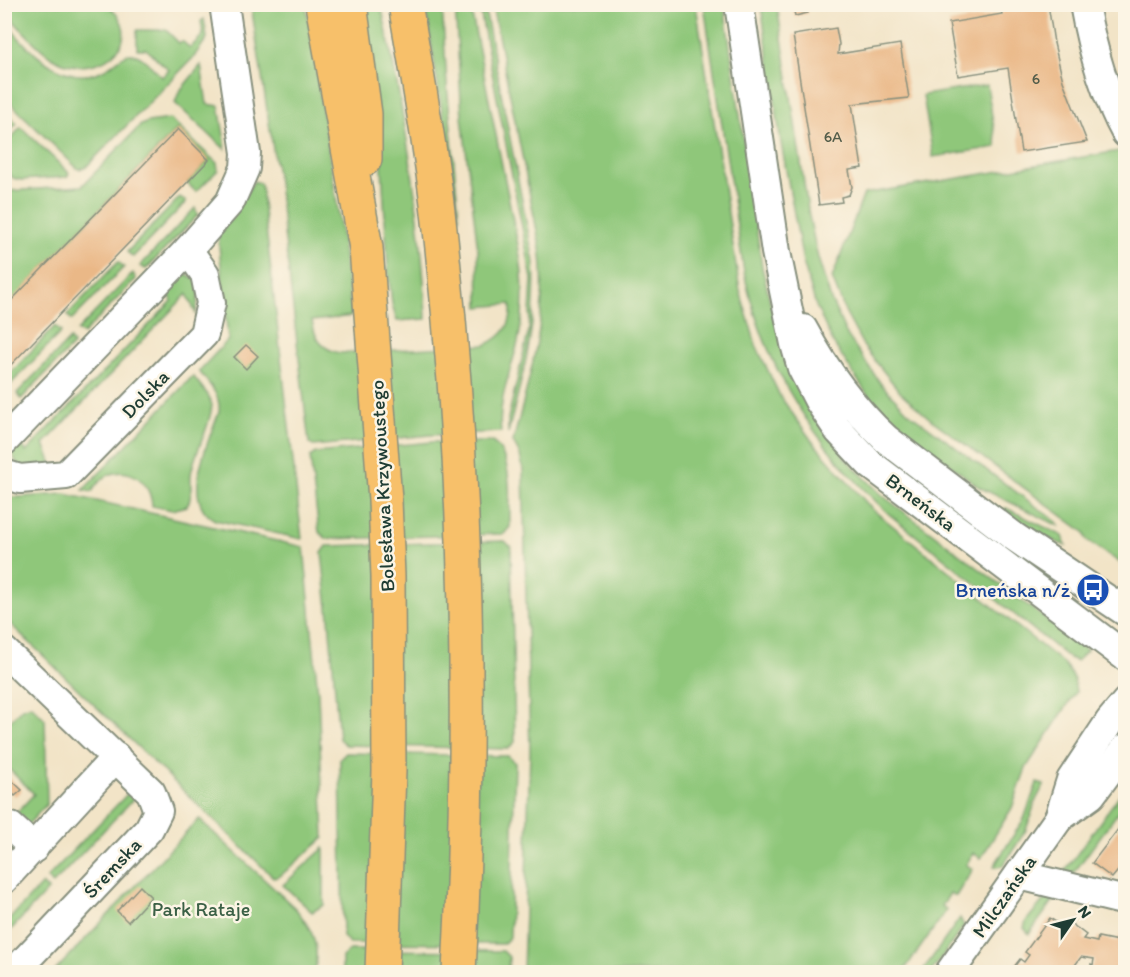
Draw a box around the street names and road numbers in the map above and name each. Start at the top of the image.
street label: Dolska [116,365,174,423]
street label: Bolesława Krzywoustego [364,379,400,593]
street label: Brneńska [881,468,961,536]
street label: Śremska [78,833,146,903]
street label: Milczańska [967,849,1042,942]

